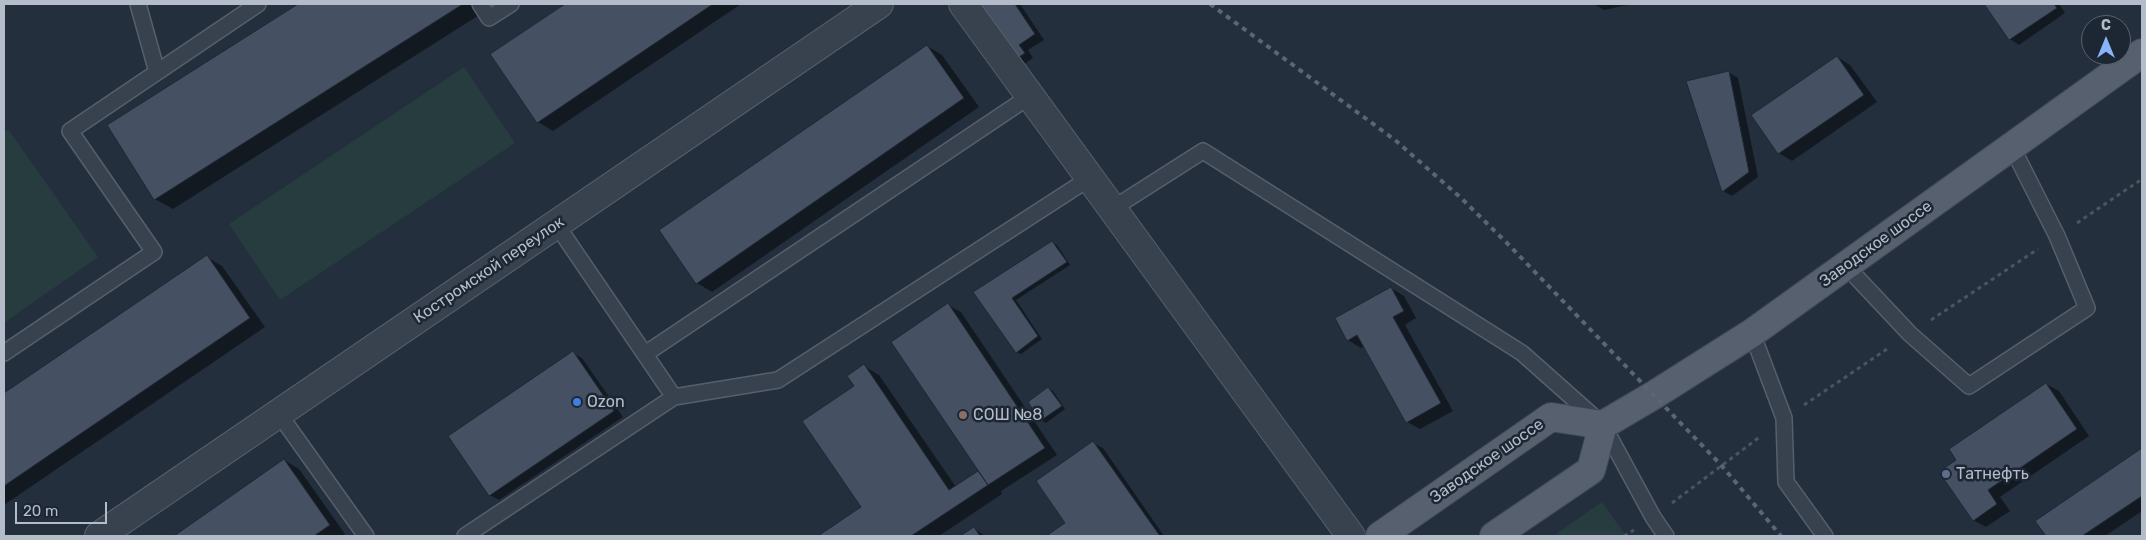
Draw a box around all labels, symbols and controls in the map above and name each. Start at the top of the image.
north arrow [2081,15,2131,65]
text: С [2101,17,2111,34]
street label: Заводское шоссе [1816,197,1936,291]
street label: Костромской переулок [410,212,568,328]
place label: Ozon [587,392,625,412]
marker: Ozon [571,396,583,408]
place label: СОШ №8 [973,405,1042,425]
marker: СОШ №8 [957,409,969,421]
street label: Заводское шоссе [1427,415,1547,507]
place label: Татнефть [1956,464,2029,484]
marker: Татнефть [1940,468,1952,480]
scale bar [18,492,110,524]
text: 20 m [23,502,58,520]

